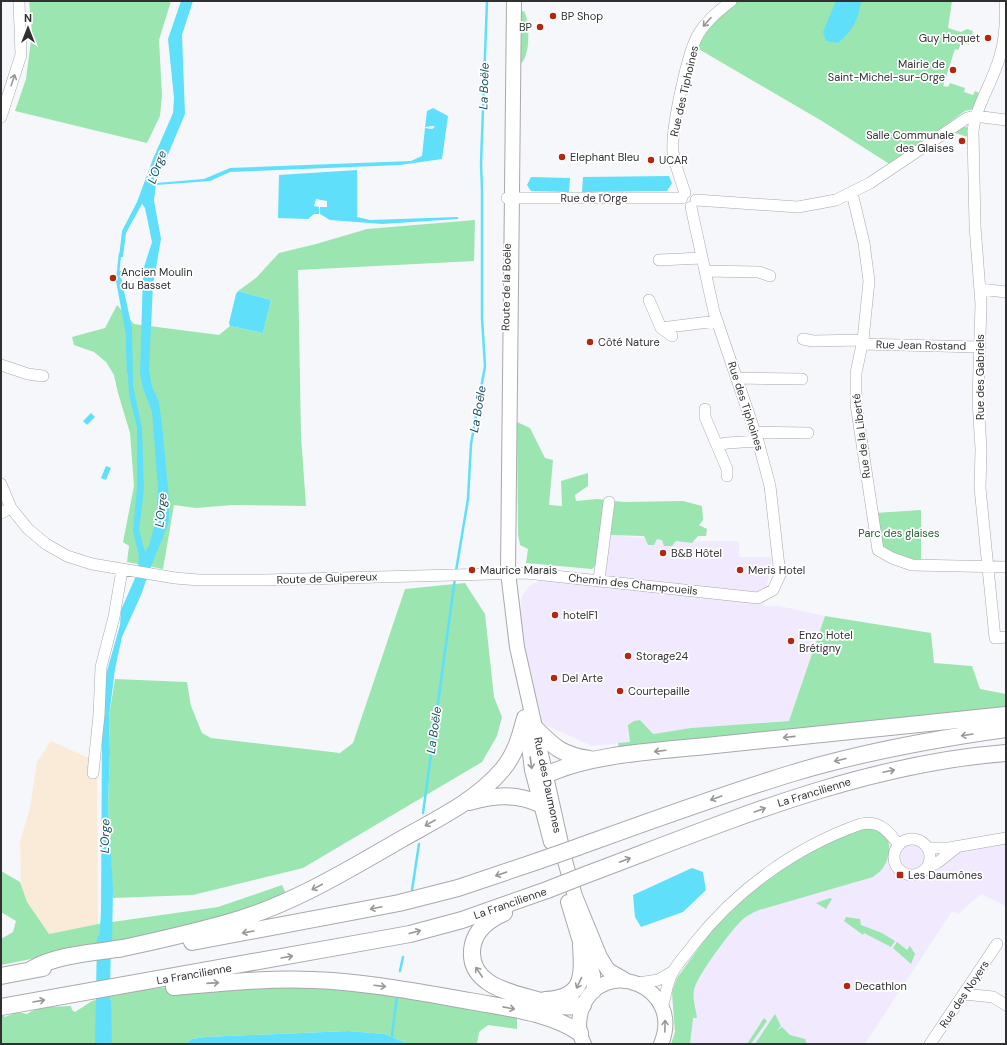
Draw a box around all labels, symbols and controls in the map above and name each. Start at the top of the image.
north arrow [8,8,48,48]
place label: BP Shop [561,9,603,23]
text: N [24,11,32,25]
marker: BP Shop [548,11,558,21]
one-way arrow [703,17,712,27]
place label: BP [519,20,532,34]
marker: BP [535,22,545,32]
place label: Guy Hoquet [919,31,980,45]
marker: Guy Hoquet [983,33,993,43]
street label: Rue des Tiphoines [667,44,701,138]
place label: Mairie de Saint-Michel-sur-Orge [828,57,945,84]
water label: La Boële [475,62,493,110]
marker: Mairie de Saint-Michel-sur-Orge [948,65,958,75]
one-way arrow [10,73,17,86]
place label: Salle Communale des Glaises [866,128,954,155]
marker: Salle Communale des Glaises [957,136,967,146]
water label: L'Orge [144,148,170,186]
place label: Elephant Bleu [570,150,639,164]
marker: Elephant Bleu [557,152,567,162]
place label: UCAR [659,153,688,167]
marker: UCAR [646,155,656,165]
street label: Rue de l'Orge [561,191,627,205]
street label: Route de la Boële [498,243,514,331]
place label: Ancien Moulin du Basset [121,265,193,292]
marker: Ancien Moulin du Basset [108,273,118,283]
street label: Rue des Gabriels [973,334,987,420]
place label: Côté Nature [598,335,660,349]
marker: Côté Nature [585,337,595,347]
street label: Rue Jean Rostand [876,337,966,353]
street label: Rue des Tiphoines [725,360,767,452]
water label: La Boële [466,384,490,434]
street label: Rue de la Liberté [849,393,873,479]
water label: L'Orge [151,492,171,528]
park label: Parc des glaises [858,526,940,540]
place label: B&B Hôtel [671,546,722,560]
marker: B&B Hôtel [658,548,668,558]
place label: Maurice Marais [480,563,557,577]
place label: Meris Hotel [748,563,805,577]
marker: Maurice Marais [467,565,477,575]
marker: Meris Hotel [735,565,745,575]
street label: Route de Guipereux [276,569,378,587]
street label: Chemin des Champcueils [568,570,698,598]
place label: hotelF1 [563,608,598,622]
marker: hotelF1 [550,610,560,620]
place label: Enzo Hotel Brétigny [799,628,853,655]
marker: Enzo Hotel Brétigny [786,636,796,646]
place label: Storage24 [636,649,688,663]
marker: Storage24 [623,651,633,661]
place label: Del Arte [562,671,603,685]
marker: Del Arte [549,673,559,683]
place label: Courtepaille [628,684,690,698]
marker: Courtepaille [615,686,625,696]
water label: La Boële [423,705,445,754]
one-way arrow [961,731,974,739]
one-way arrow [783,733,796,741]
street label: Rue des Daumones [531,736,565,834]
one-way arrow [654,748,667,755]
one-way arrow [527,756,535,769]
one-way arrow [834,757,847,765]
one-way arrow [883,767,896,775]
street label: La Francilienne [776,774,852,810]
one-way arrow [709,795,722,802]
one-way arrow [753,805,765,813]
water label: L'Orge [97,819,113,853]
one-way arrow [424,820,436,828]
one-way arrow [618,856,631,863]
place label: Les Daumônes [908,868,983,882]
one-way arrow [495,870,507,878]
marker: Les Daumônes [895,870,905,880]
one-way arrow [311,884,323,891]
street label: La Francilienne [472,884,548,922]
one-way arrow [370,905,383,913]
one-way arrow [242,928,255,936]
one-way arrow [408,928,421,936]
one-way arrow [281,953,294,961]
street label: Rue des Noyers [936,957,992,1031]
street label: La Francilienne [155,960,233,988]
one-way arrow [475,967,483,978]
one-way arrow [575,976,582,988]
place label: Decathlon [855,979,907,993]
one-way arrow [206,980,219,987]
marker: Decathlon [842,981,852,991]
one-way arrow [373,983,386,990]
one-way arrow [33,997,46,1005]
one-way arrow [502,1004,515,1012]
one-way arrow [662,1019,669,1032]

